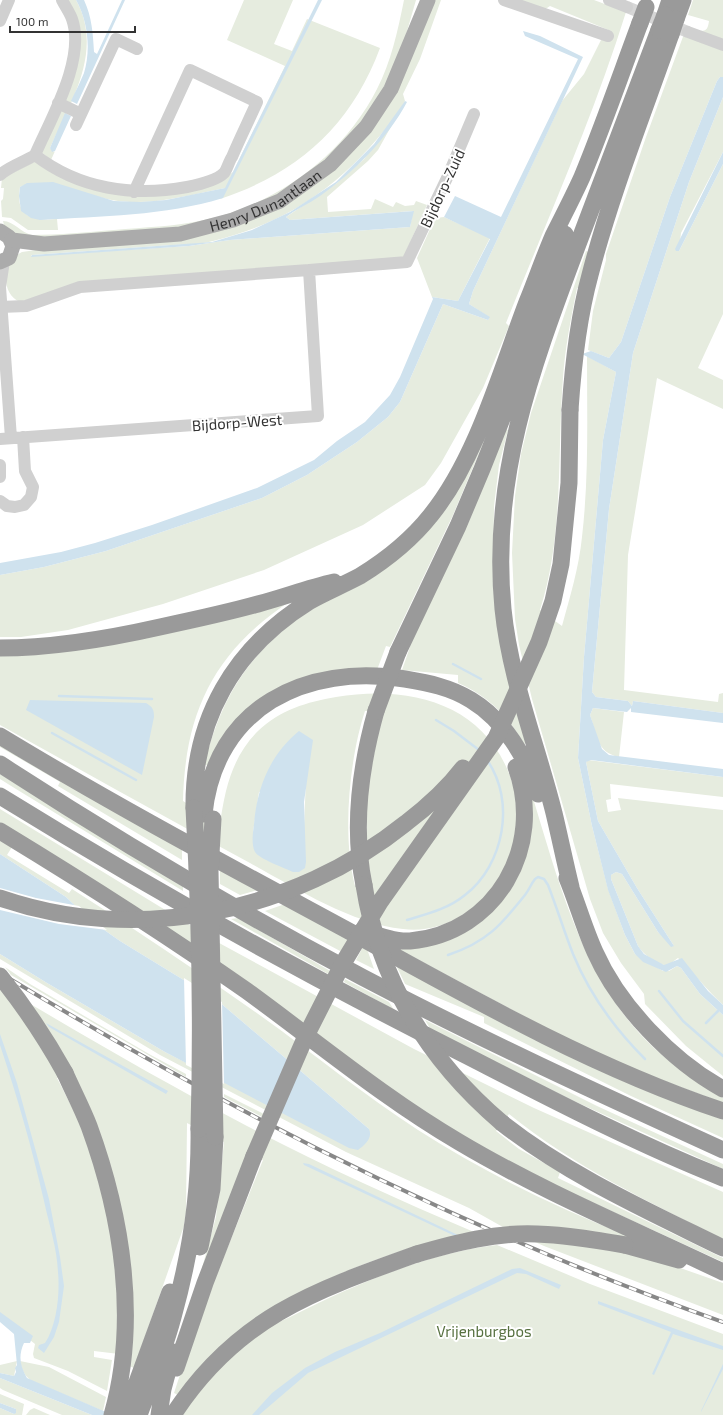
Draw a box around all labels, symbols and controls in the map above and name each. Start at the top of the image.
scale bar [10,8,135,34]
text: 100 m [16,14,48,28]
street label: Bijdorp-Zuid [416,146,469,231]
street label: Henry Dunantlaan [207,165,325,235]
street label: Bijdorp-West [191,410,283,435]
park label: Vrijenburgbos [436,1322,532,1341]

